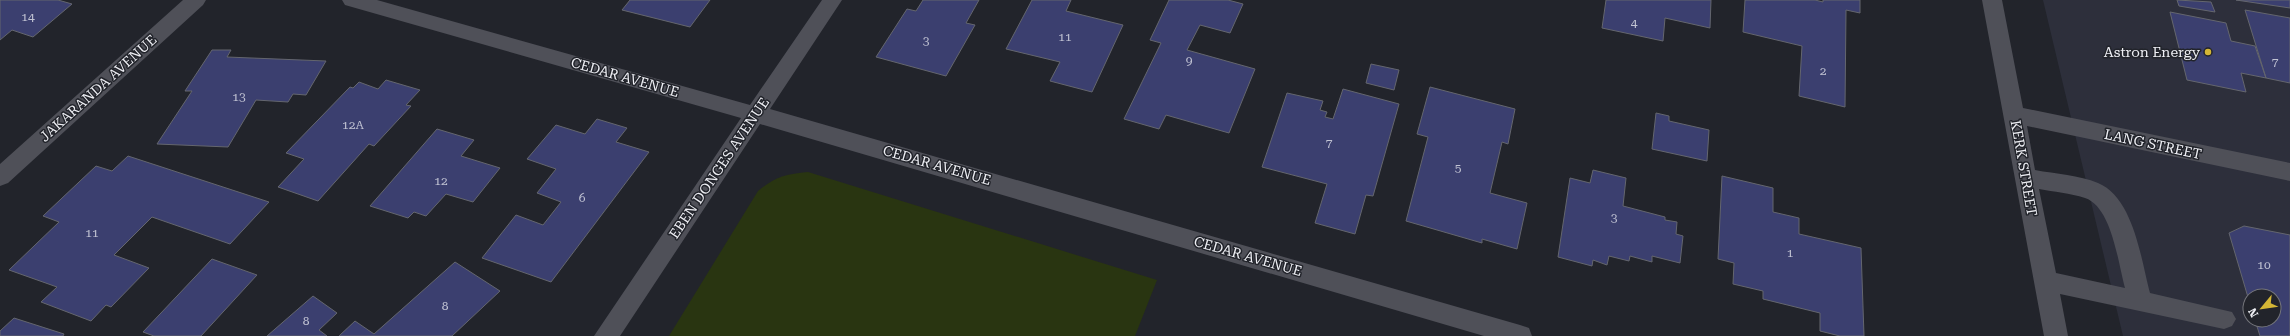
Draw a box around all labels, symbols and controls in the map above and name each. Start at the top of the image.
house number: 14 [21,10,35,24]
house number: 4 [1631,16,1638,30]
house number: 11 [1058,30,1072,44]
street label: JAKARANDA AVENUE [36,31,160,145]
house number: 3 [923,34,930,48]
place label: Astron Energy [2104,44,2201,60]
marker: Astron Energy [2203,47,2213,57]
street label: CEDAR AVENUE [569,54,681,100]
house number: 9 [1186,54,1193,68]
house number: 7 [2272,55,2279,69]
house number: 2 [1820,64,1827,78]
house number: 13 [232,90,246,104]
street label: EBEN DONGES AVENUE [666,94,772,241]
house number: 12A [342,118,365,132]
street label: KERK STREET [2008,119,2040,217]
street label: LANG STREET [2103,126,2203,162]
house number: 7 [1326,136,1333,150]
street label: CEDAR AVENUE [881,142,993,188]
house number: 5 [1455,161,1462,175]
house number: 12 [434,174,448,188]
house number: 6 [579,191,586,205]
house number: 3 [1611,211,1618,225]
house number: 11 [85,226,99,240]
street label: CEDAR AVENUE [1192,233,1304,279]
house number: 1 [1787,246,1794,260]
house number: 10 [2257,258,2271,272]
north arrow [2242,288,2282,328]
house number: 8 [442,299,449,313]
text: N [2246,305,2261,319]
house number: 8 [303,314,310,328]

